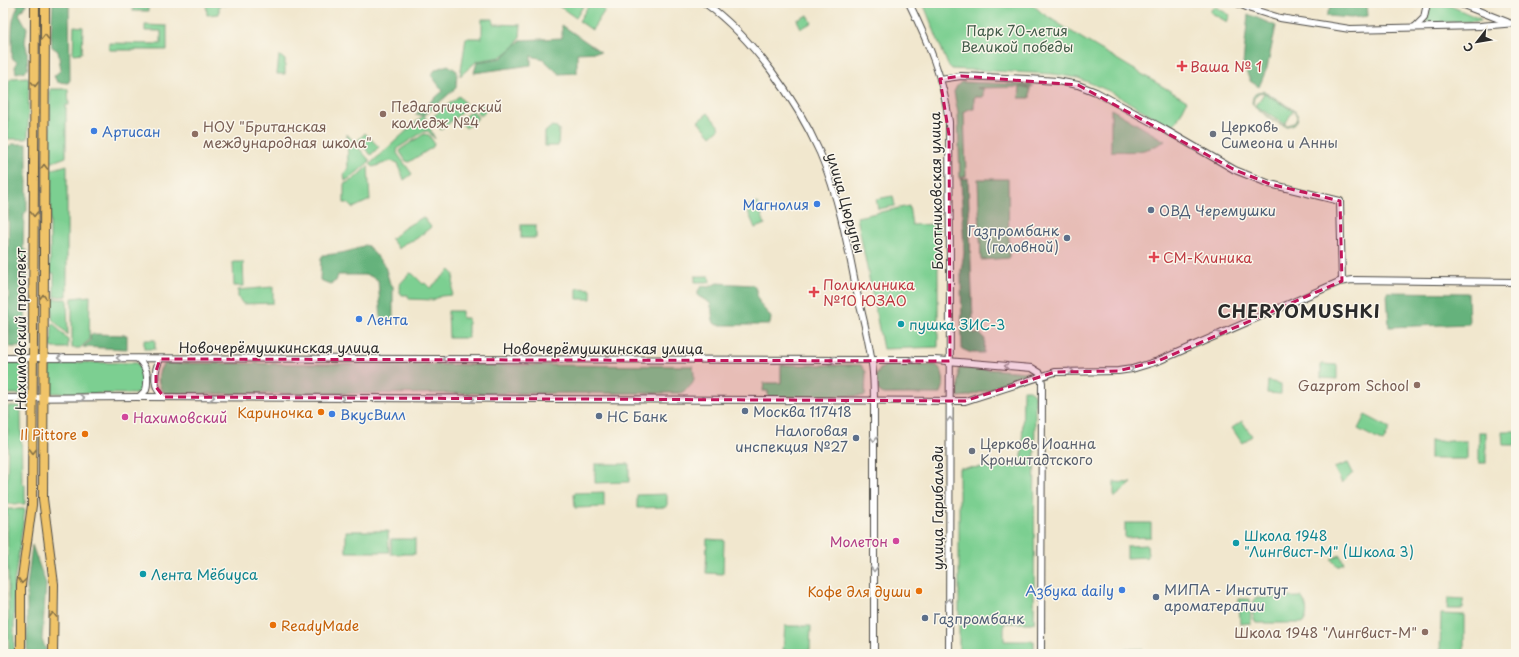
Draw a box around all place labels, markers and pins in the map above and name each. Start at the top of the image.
place label: Ваша № 1 [1190,56,1262,77]
marker: Ваша № 1 [1177,61,1187,71]
place label: Педагогический колледж №4 [391,96,502,133]
marker: Педагогический колледж №4 [378,109,388,119]
place label: НОУ "Британская международная школа" [203,116,372,153]
place label: Церковь Симеона и Анны [1221,116,1338,153]
place label: Артисан [102,121,160,142]
marker: Артисан [89,126,99,136]
marker: НОУ "Британская международная школа" [190,129,200,139]
marker: Церковь Симеона и Анны [1208,129,1218,139]
place label: Магнолия [743,194,809,215]
marker: Магнолия [812,199,822,209]
place label: ОВД Черемушки [1159,200,1276,221]
marker: ОВД Черемушки [1146,205,1156,215]
place label: Газпромбанк (головной) [968,220,1060,257]
marker: Газпромбанк (головной) [1062,233,1072,243]
place label: СМ-Клиника [1163,247,1252,268]
marker: СМ-Клиника [1148,251,1160,263]
place label: Поликлиника №10 ЮЗАО [823,274,915,311]
marker: Поликлиника №10 ЮЗАО [808,286,820,298]
place label: Лента [367,309,408,330]
marker: Лента [354,314,364,324]
place label: пушка ЗИС-3 [909,314,1005,335]
marker: пушка ЗИС-3 [896,319,906,329]
place label: Gazprom School [1298,375,1409,396]
marker: Gazprom School [1412,380,1422,390]
place label: Москва 117418 [753,401,852,422]
place label: Кариночка [237,402,313,423]
place label: ВкусВилл [340,404,406,425]
place label: НС Банк [607,406,668,427]
marker: Москва 117418 [740,406,750,416]
place label: Нахимовский [133,407,227,428]
marker: Кариночка [316,407,326,417]
marker: ВкусВилл [327,409,337,419]
marker: НС Банк [594,411,604,421]
marker: Нахимовский [120,412,130,422]
place label: Налоговая инспекция №27 [735,420,848,457]
place label: Il Pittore [20,424,77,445]
marker: Il Pittore [80,429,90,439]
marker: Налоговая инспекция №27 [851,433,861,443]
place label: Церковь Иоанна Кронштадтского [980,433,1096,470]
marker: Церковь Иоанна Кронштадтского [967,446,977,456]
place label: Школа 1948 "Лингвист-М" (Школа 3) [1244,525,1414,562]
place label: Молетон [830,531,888,552]
marker: Молетон [891,536,901,546]
marker: Школа 1948 "Лингвист-М" (Школа 3) [1231,538,1241,548]
place label: Лента Мёбиуса [151,564,258,585]
marker: Лента Мёбиуса [138,569,148,579]
place label: МИПА - Институт ароматерапии [1164,579,1288,616]
place label: Азбука daily [1025,580,1114,601]
place label: Кофе для души [807,581,911,602]
marker: Азбука daily [1117,585,1127,595]
marker: Кофе для души [914,586,924,596]
marker: МИПА - Институт ароматерапии [1151,592,1161,602]
place label: Газпромбанк [933,608,1025,629]
marker: Газпромбанк [920,613,930,623]
place label: ReadyMade [281,615,359,636]
marker: ReadyMade [268,620,278,630]
place label: Школа 1948 "Лингвист-М" [1234,622,1417,643]
marker: Школа 1948 "Лингвист-М" [1420,627,1430,637]

